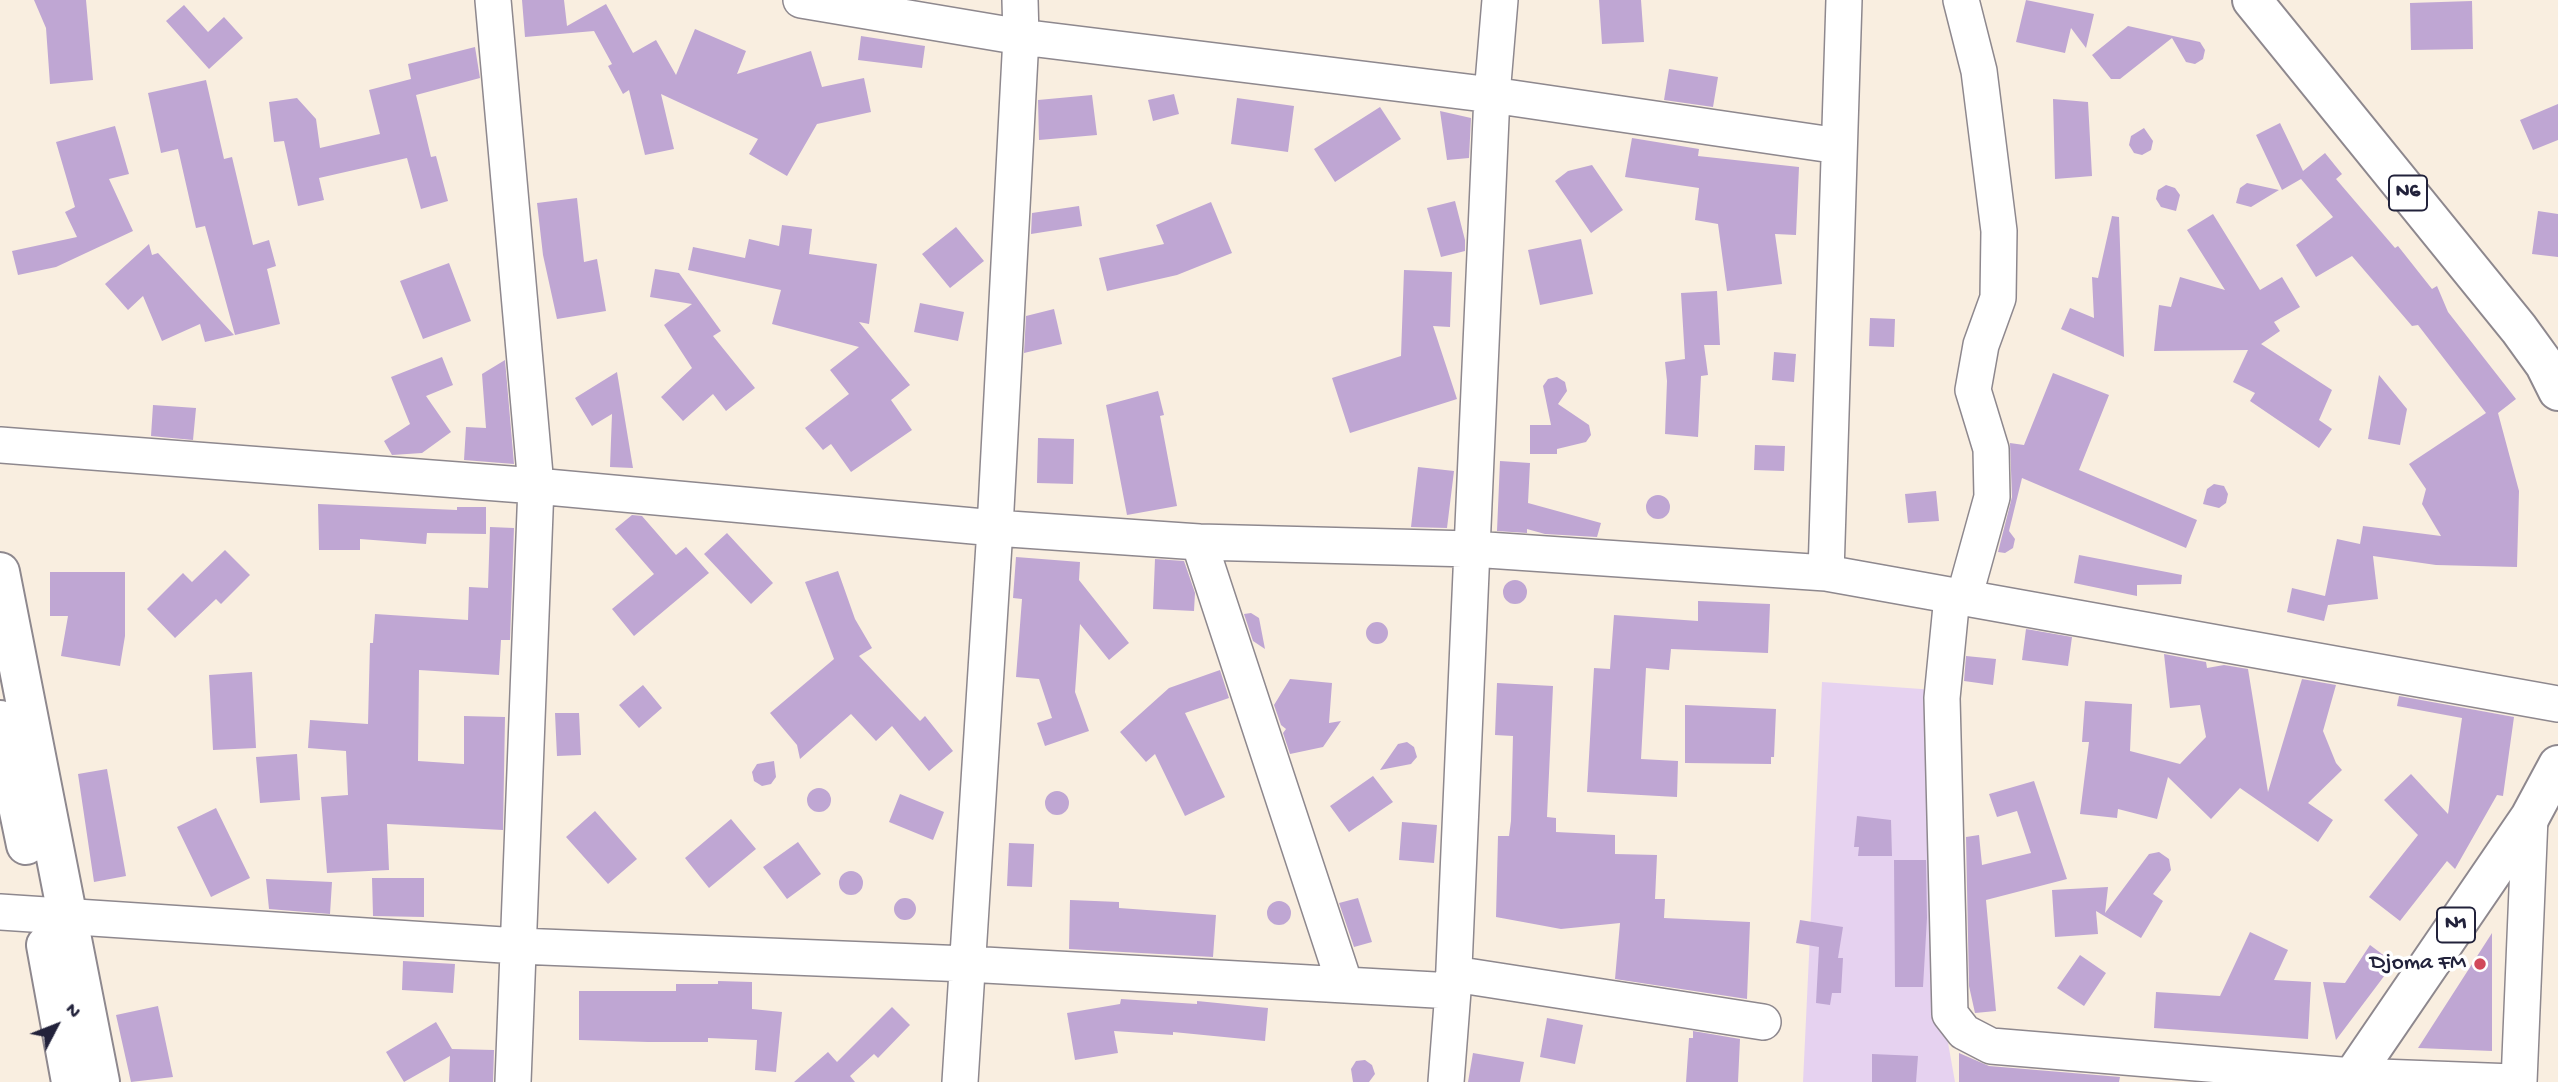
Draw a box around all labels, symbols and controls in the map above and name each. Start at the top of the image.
road number: N6 [2389,176,2427,210]
road number: N1 [2437,908,2475,942]
place label: Djoma FM [2370,950,2466,978]
marker: Djoma FM [2472,956,2488,972]
north arrow [21,991,91,1061]
text: N [59,999,85,1024]

